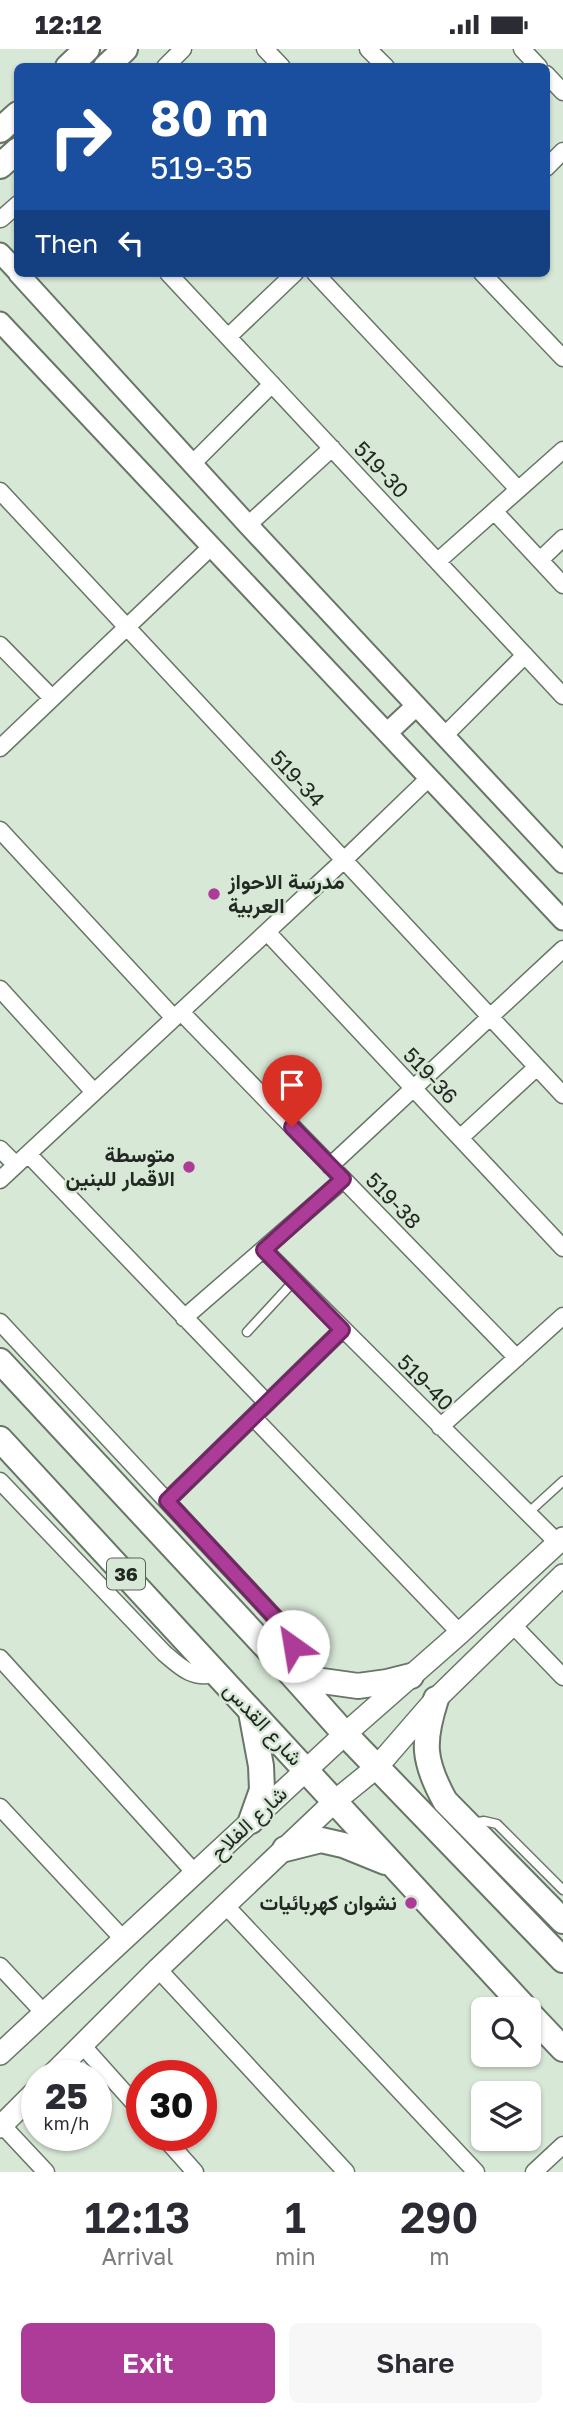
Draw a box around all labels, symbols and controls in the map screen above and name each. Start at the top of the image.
text: 12:12 [35,9,102,40]
text: 80 m [150,88,268,147]
icon: right [35,91,126,182]
text: 519-35 [150,148,253,186]
icon: left [112,224,150,262]
text: Then [35,228,98,259]
street label: 519-30 [349,435,415,503]
street label: 519-34 [265,745,330,812]
place label: مدرسة الاحواز العربية [227,868,345,919]
marker: مدرسة الاحواز العربية [206,886,222,902]
street label: 519-36 [398,1042,463,1109]
pin [262,1055,322,1127]
icon: arrive [273,1066,311,1104]
place label: متوسطة الاقمار للبنين [66,1141,175,1192]
marker: متوسطة الاقمار للبنين [181,1159,197,1175]
street label: 519-38 [361,1167,427,1234]
street label: 519-40 [392,1349,459,1416]
road number: 36 [107,1559,145,1589]
position arrow [256,1609,330,1683]
street label: شارع القدس [217,1676,309,1772]
street label: شارع الفلاح [205,1780,293,1866]
place label: نشوان كهربائيات [259,1889,397,1916]
marker: نشوان كهربائيات [403,1895,419,1911]
map controls [471,1997,541,2151]
button: search [471,1997,541,2067]
speed limit sign: 30 [126,2060,217,2151]
text: 25 [45,2075,88,2117]
button: layers [471,2081,541,2151]
text: km/h [44,2112,89,2134]
text: 12:13 [85,2192,190,2242]
text: 1 [285,2192,306,2242]
text: 290 [400,2192,478,2242]
text: Arrival [101,2242,174,2270]
text: min [275,2242,316,2270]
text: m [429,2242,449,2270]
button: Exit [21,2323,275,2403]
button: Share [289,2323,542,2403]

